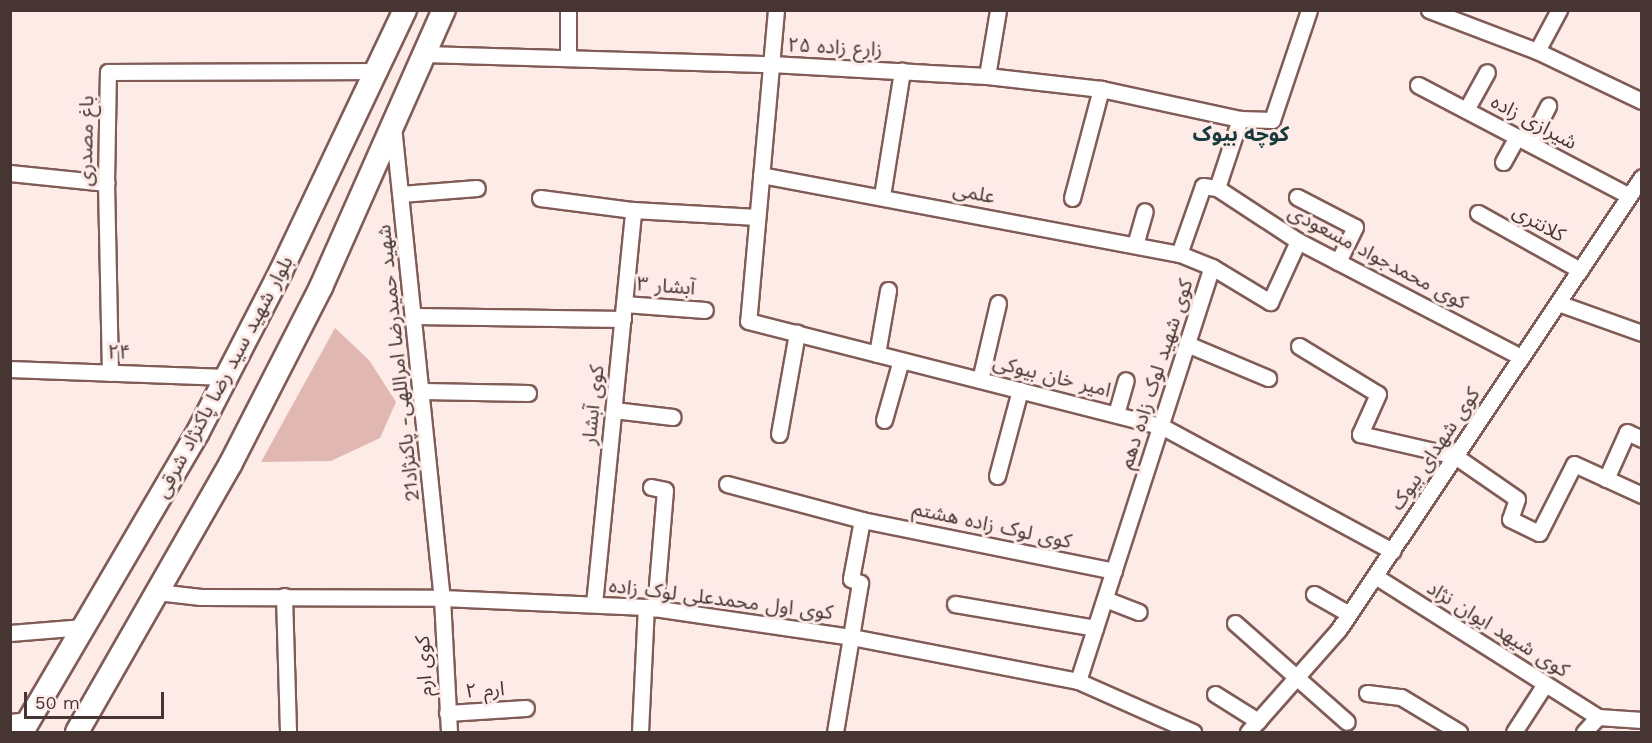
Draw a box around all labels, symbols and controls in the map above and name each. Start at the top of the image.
street label: زارع زاده ۲۵ [787,33,883,61]
street label: شیرازی زاده [1487,89,1581,155]
street label: باغ مصدری [73,95,99,187]
district label: کوچه بیوک [1193,121,1289,147]
street label: علمی [951,177,997,209]
street label: کلانتری [1509,199,1569,247]
street label: کوی محمدجواد مسعودی [1284,200,1472,314]
street label: شهید حمیدرضا امراللهی- پاکنژاد21 [372,223,424,503]
street label: بلوار شهید سید رضا پاکنژاد شرقی [150,252,298,502]
street label: آبشار ۳ [636,272,696,300]
street label: کوی شهید لوک زاده دهم [1114,276,1198,472]
street label: ۲۴ [107,340,131,364]
street label: امیر خان بیوکی [990,350,1114,402]
street label: کوی آبشار [577,364,609,446]
street label: کوی شهدای بیوک [1385,383,1485,515]
street label: کوی لوک زاده هشتم [910,496,1074,554]
street label: کوی اول محمدعلی لوک زاده [608,573,834,625]
street label: کوی شیهد ایوان نژاد [1423,576,1573,682]
street label: کوی ارم [410,635,438,697]
street label: ارم ۲ [465,677,505,703]
scale bar [27,680,166,718]
text: 50 m [35,692,80,713]

